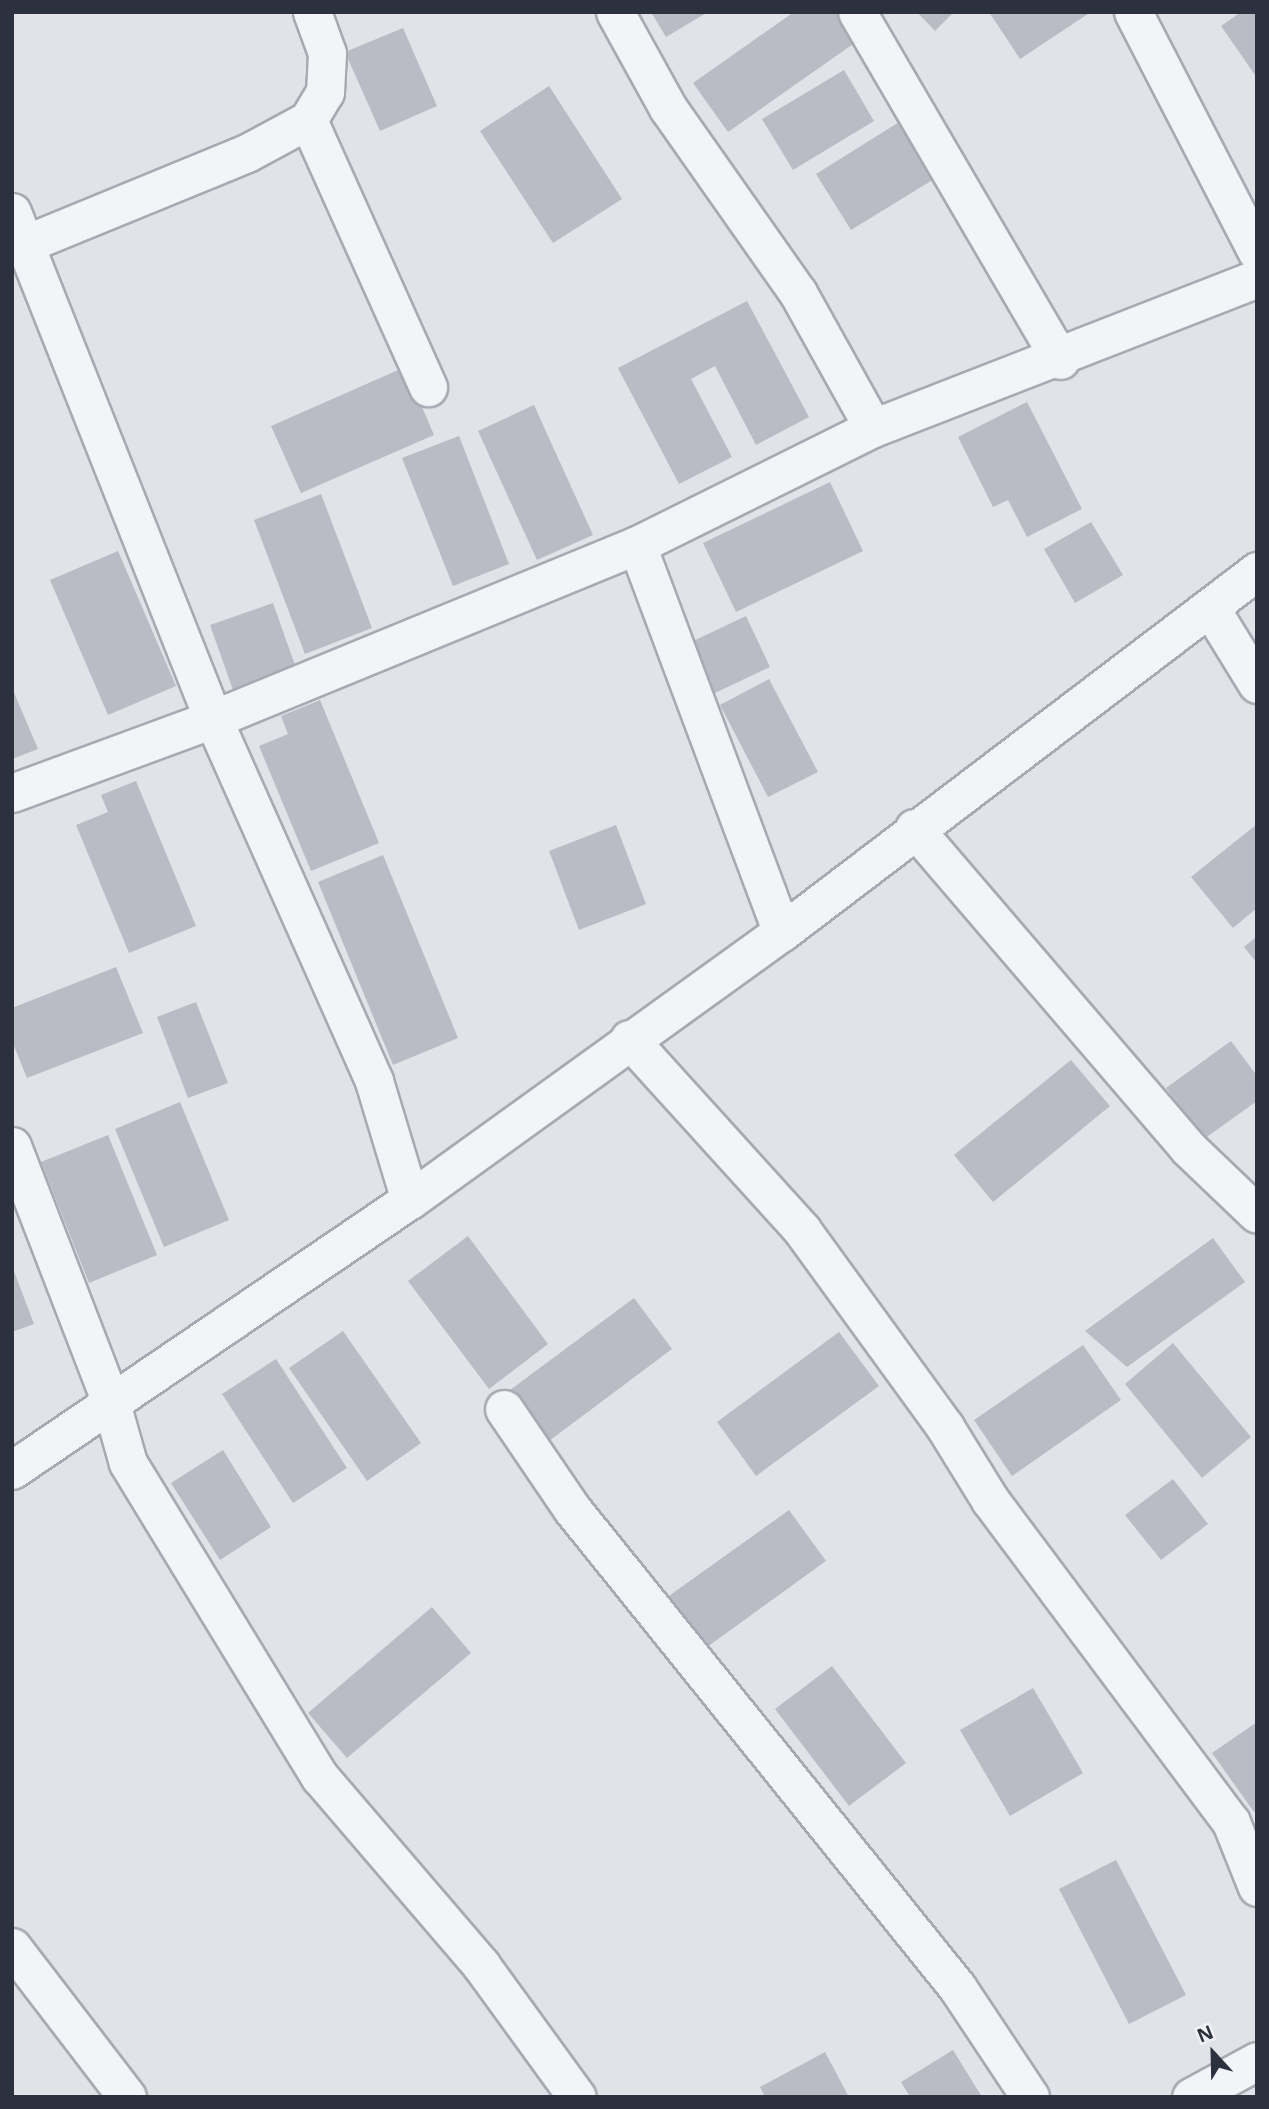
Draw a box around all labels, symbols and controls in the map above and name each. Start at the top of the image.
north arrow [1178,2018,1248,2088]
text: N [1193,2019,1217,2048]

